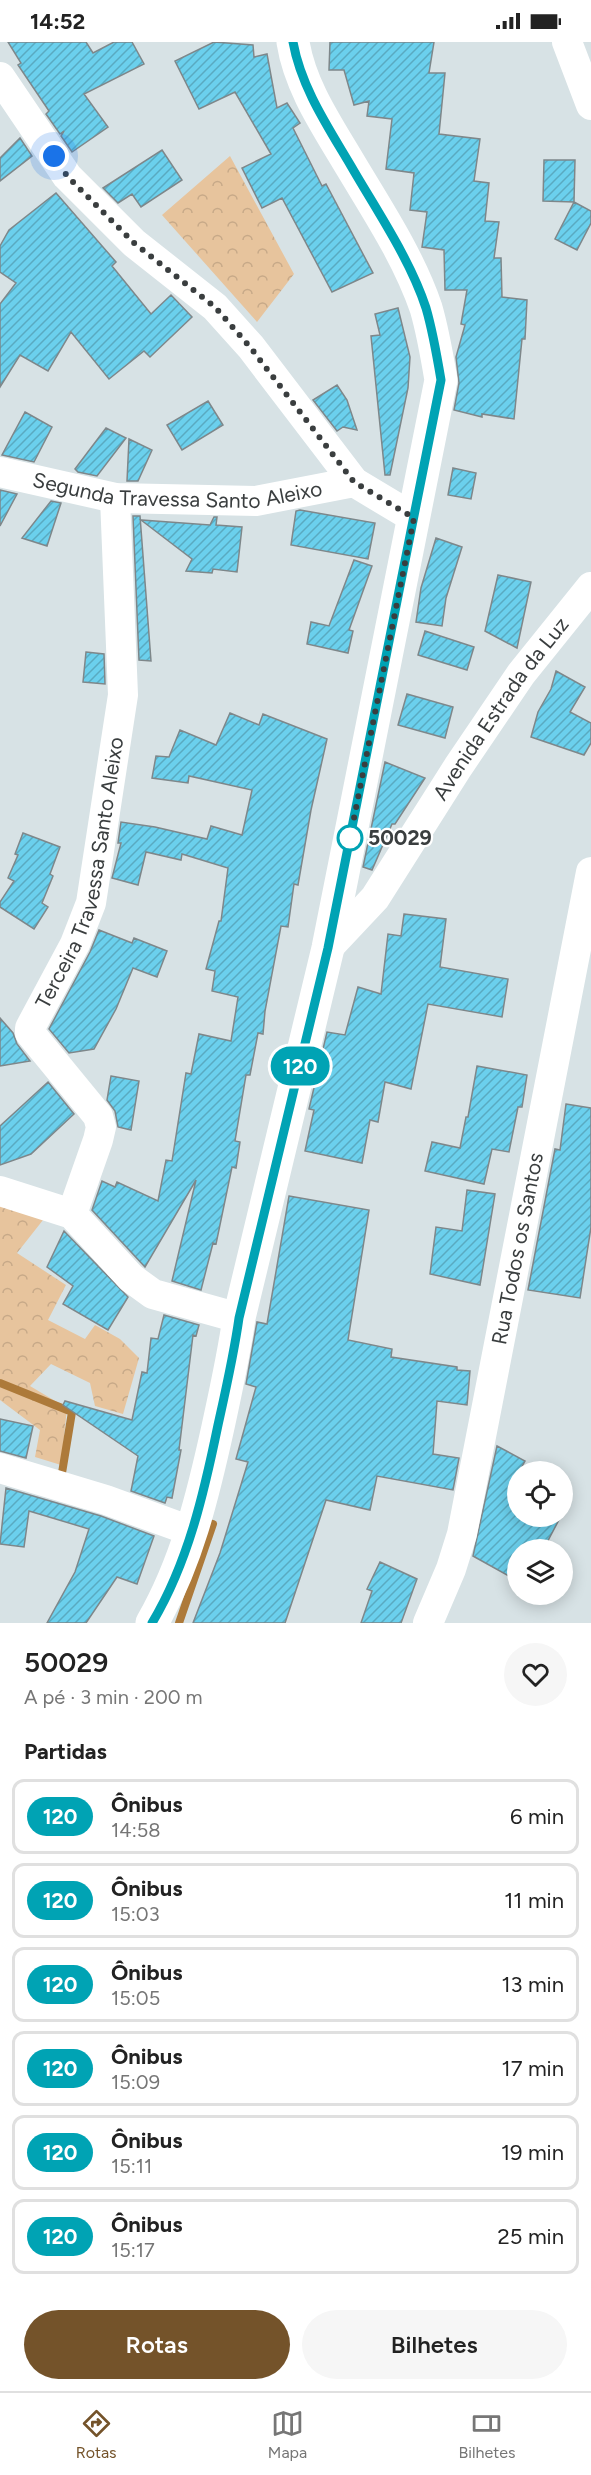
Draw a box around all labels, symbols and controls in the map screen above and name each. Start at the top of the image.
text: 14:52 [30,8,85,35]
your location [39,141,69,171]
street label: Segunda Travessa Santo Aleixo [30,467,324,513]
street label: Avenida Estrada da Luz [427,612,574,805]
street label: Terceira Travessa Santo Aleixo [30,735,128,1013]
marker: 50029 [337,825,363,851]
place label: 50029 [368,825,432,850]
line badge: 120 [266,1046,334,1086]
text: 120 [283,1054,317,1079]
street label: Rua Todos os Santos [486,1150,548,1347]
map controls [507,1461,573,1605]
button: locate [507,1461,573,1527]
button: layers [507,1539,573,1605]
button: heart [504,1643,567,1706]
text: 50029 [24,1645,108,1679]
text: A pé · 3 min · 200 m [24,1685,203,1709]
text: Partidas [24,1738,107,1765]
text: Ônibus [111,1791,182,1818]
text: 6 min [510,1803,564,1830]
text: 120 [43,1804,77,1829]
text: 14:58 [111,1818,161,1842]
text: Ônibus [111,1875,182,1902]
text: 11 min [504,1887,564,1914]
text: 120 [43,1888,77,1913]
text: 15:03 [111,1902,160,1926]
text: Ônibus [111,1959,182,1986]
text: 13 min [501,1971,564,1998]
text: 120 [43,1972,77,1997]
text: 15:05 [111,1986,160,2010]
text: Ônibus [111,2043,182,2070]
text: 17 min [502,2055,564,2082]
text: 120 [43,2056,77,2081]
text: 15:09 [111,2070,160,2094]
text: Ônibus [111,2127,182,2154]
text: 19 min [501,2139,564,2166]
text: 120 [43,2140,77,2165]
text: 15:11 [111,2154,152,2178]
text: Ônibus [111,2211,182,2238]
text: 25 min [498,2223,564,2250]
text: 120 [43,2224,77,2249]
text: 15:17 [111,2238,155,2262]
button: Rotas [24,2310,290,2379]
button: Bilhetes [302,2310,567,2379]
tab: Rotas [76,2407,117,2462]
tab: Mapa [268,2407,307,2462]
tab: Bilhetes [458,2407,515,2462]

